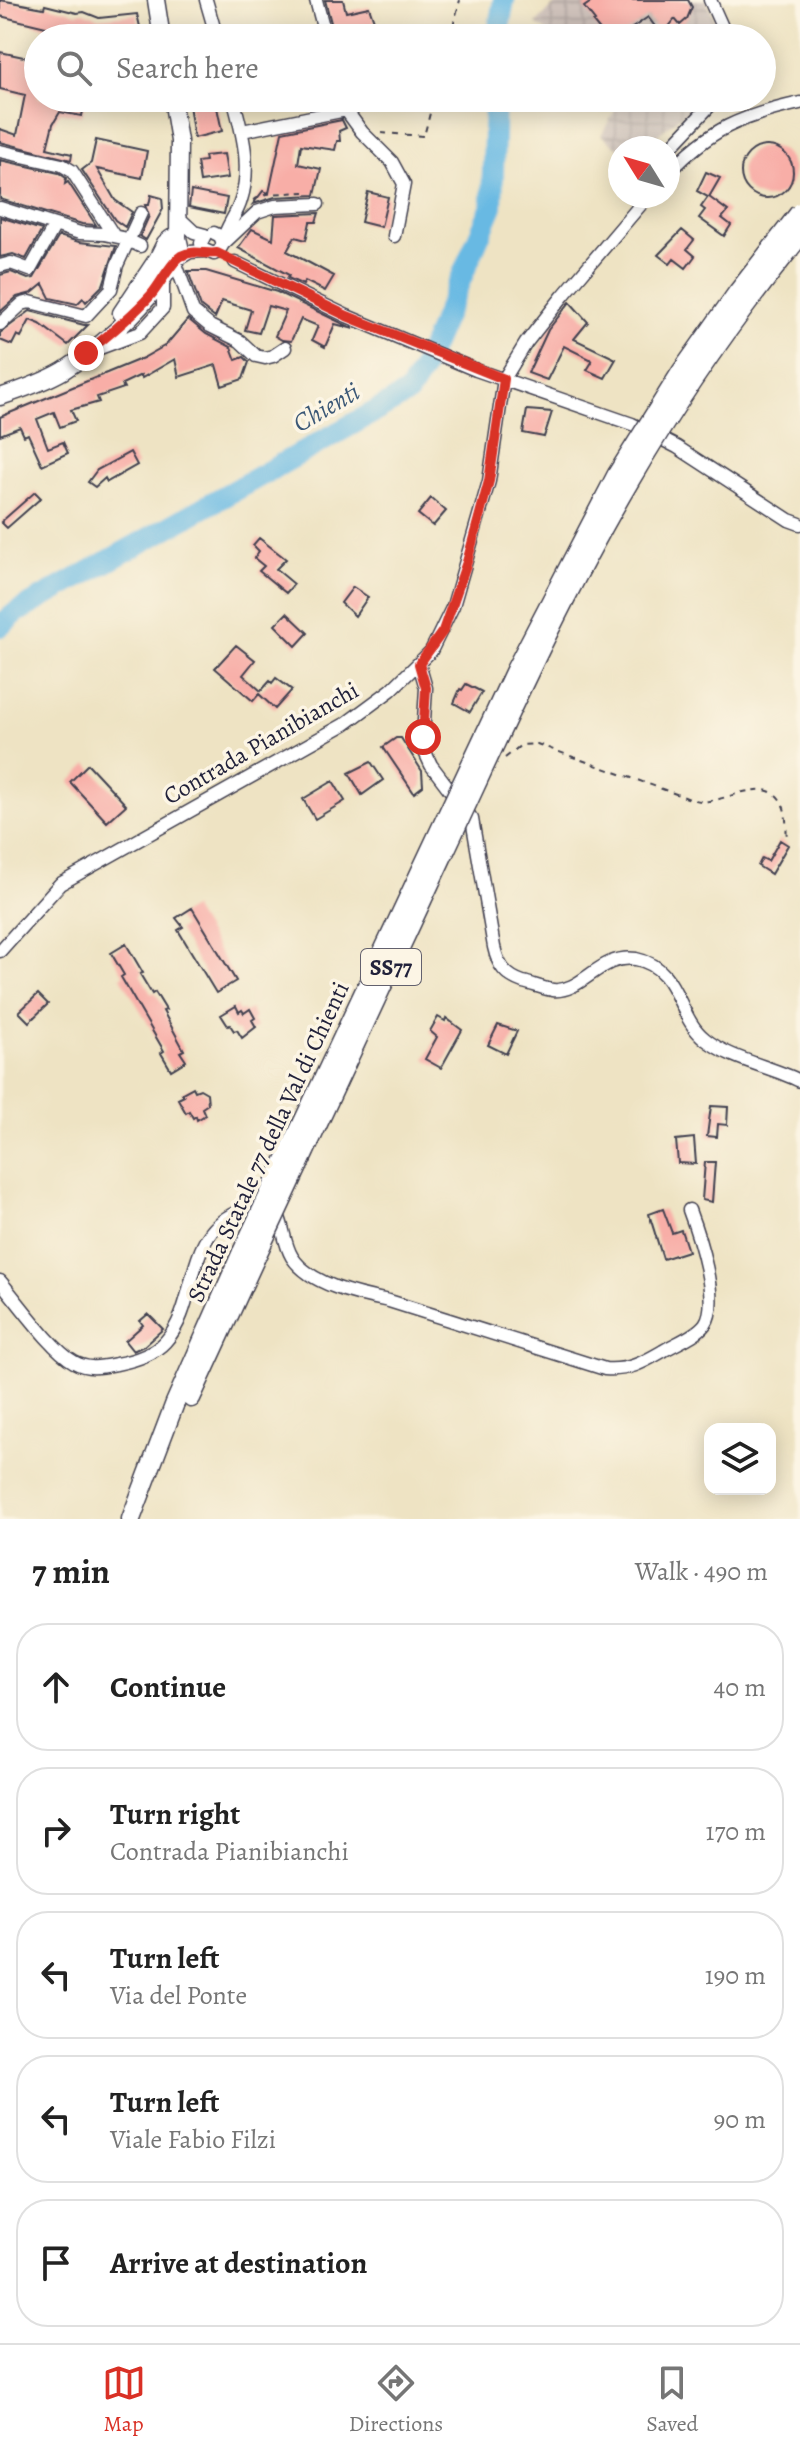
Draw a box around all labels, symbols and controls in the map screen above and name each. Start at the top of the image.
search box [24,24,776,112]
icon: search [52,46,96,90]
text: Search here [116,48,259,88]
north arrow [608,136,680,208]
route end [68,335,104,371]
water label: Chienti [286,374,366,441]
street label: Contrada Pianibianchi [158,674,364,812]
route start [405,719,441,755]
road number: SS77 [361,949,421,985]
street label: Strada Statale 77 della Val di Chienti [179,977,357,1307]
map controls [704,1423,776,1495]
button: layers [704,1423,776,1495]
text: 7 min [32,1548,110,1595]
text: Walk · 490 m [635,1554,768,1589]
icon: ahead [34,1665,78,1709]
text: Continue [110,1667,226,1707]
text: 40 m [714,1670,766,1705]
text: Turn right [110,1794,240,1834]
icon: right [34,1809,78,1853]
text: 170 m [706,1814,766,1849]
text: Contrada Pianibianchi [110,1834,349,1869]
text: Turn left [110,1938,219,1978]
icon: left [34,1953,78,1997]
text: 190 m [705,1958,766,1993]
text: Via del Ponte [110,1978,247,2013]
text: Turn left [110,2082,219,2122]
icon: left [34,2097,78,2141]
text: 90 m [714,2102,766,2137]
text: Viale Fabio Filzi [110,2122,276,2157]
icon: arrive [34,2241,78,2285]
text: Arrive at destination [110,2243,367,2283]
tab: Map [102,2361,146,2439]
tab: Directions [349,2361,443,2439]
tab: Saved [646,2361,698,2439]

